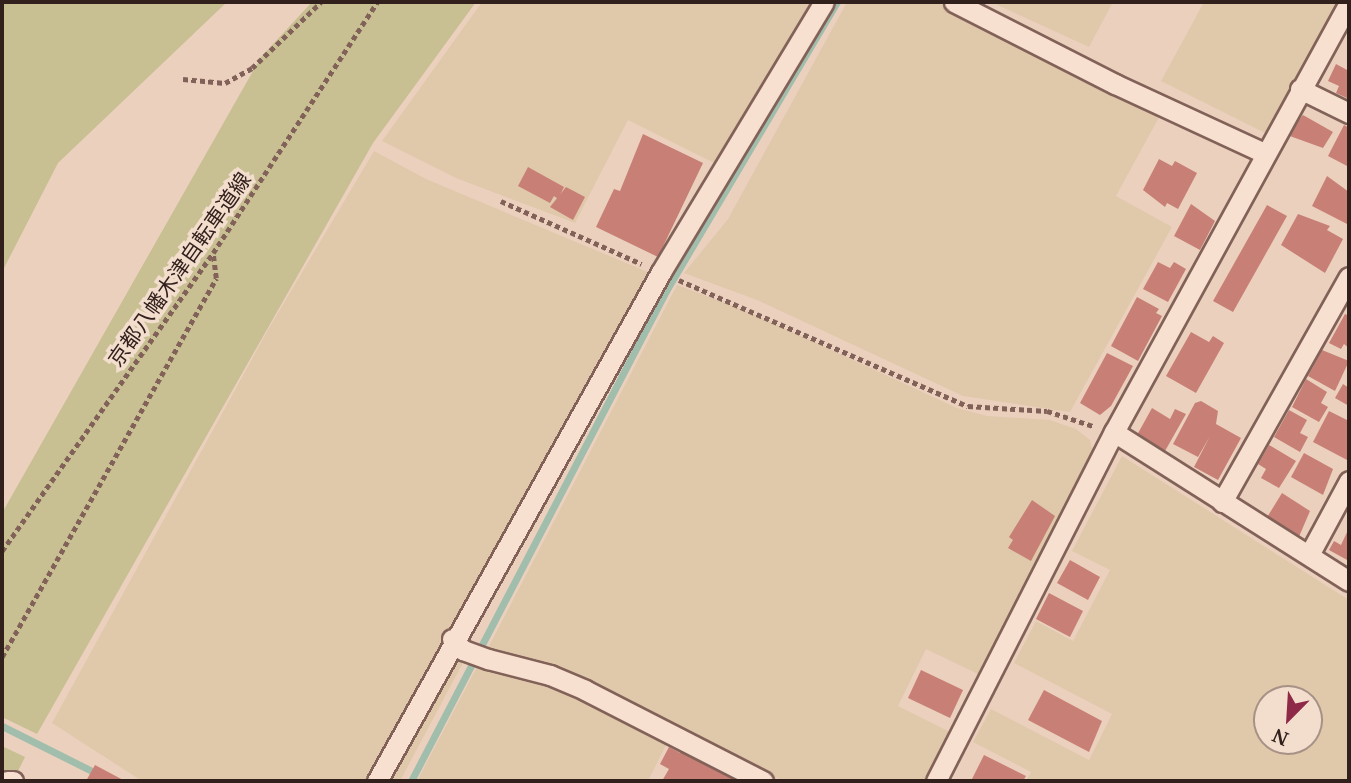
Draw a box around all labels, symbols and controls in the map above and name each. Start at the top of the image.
street label: 京都八幡木津自転車道線 [102,167,256,371]
north arrow [1253,685,1323,755]
text: N [1268,722,1292,752]

